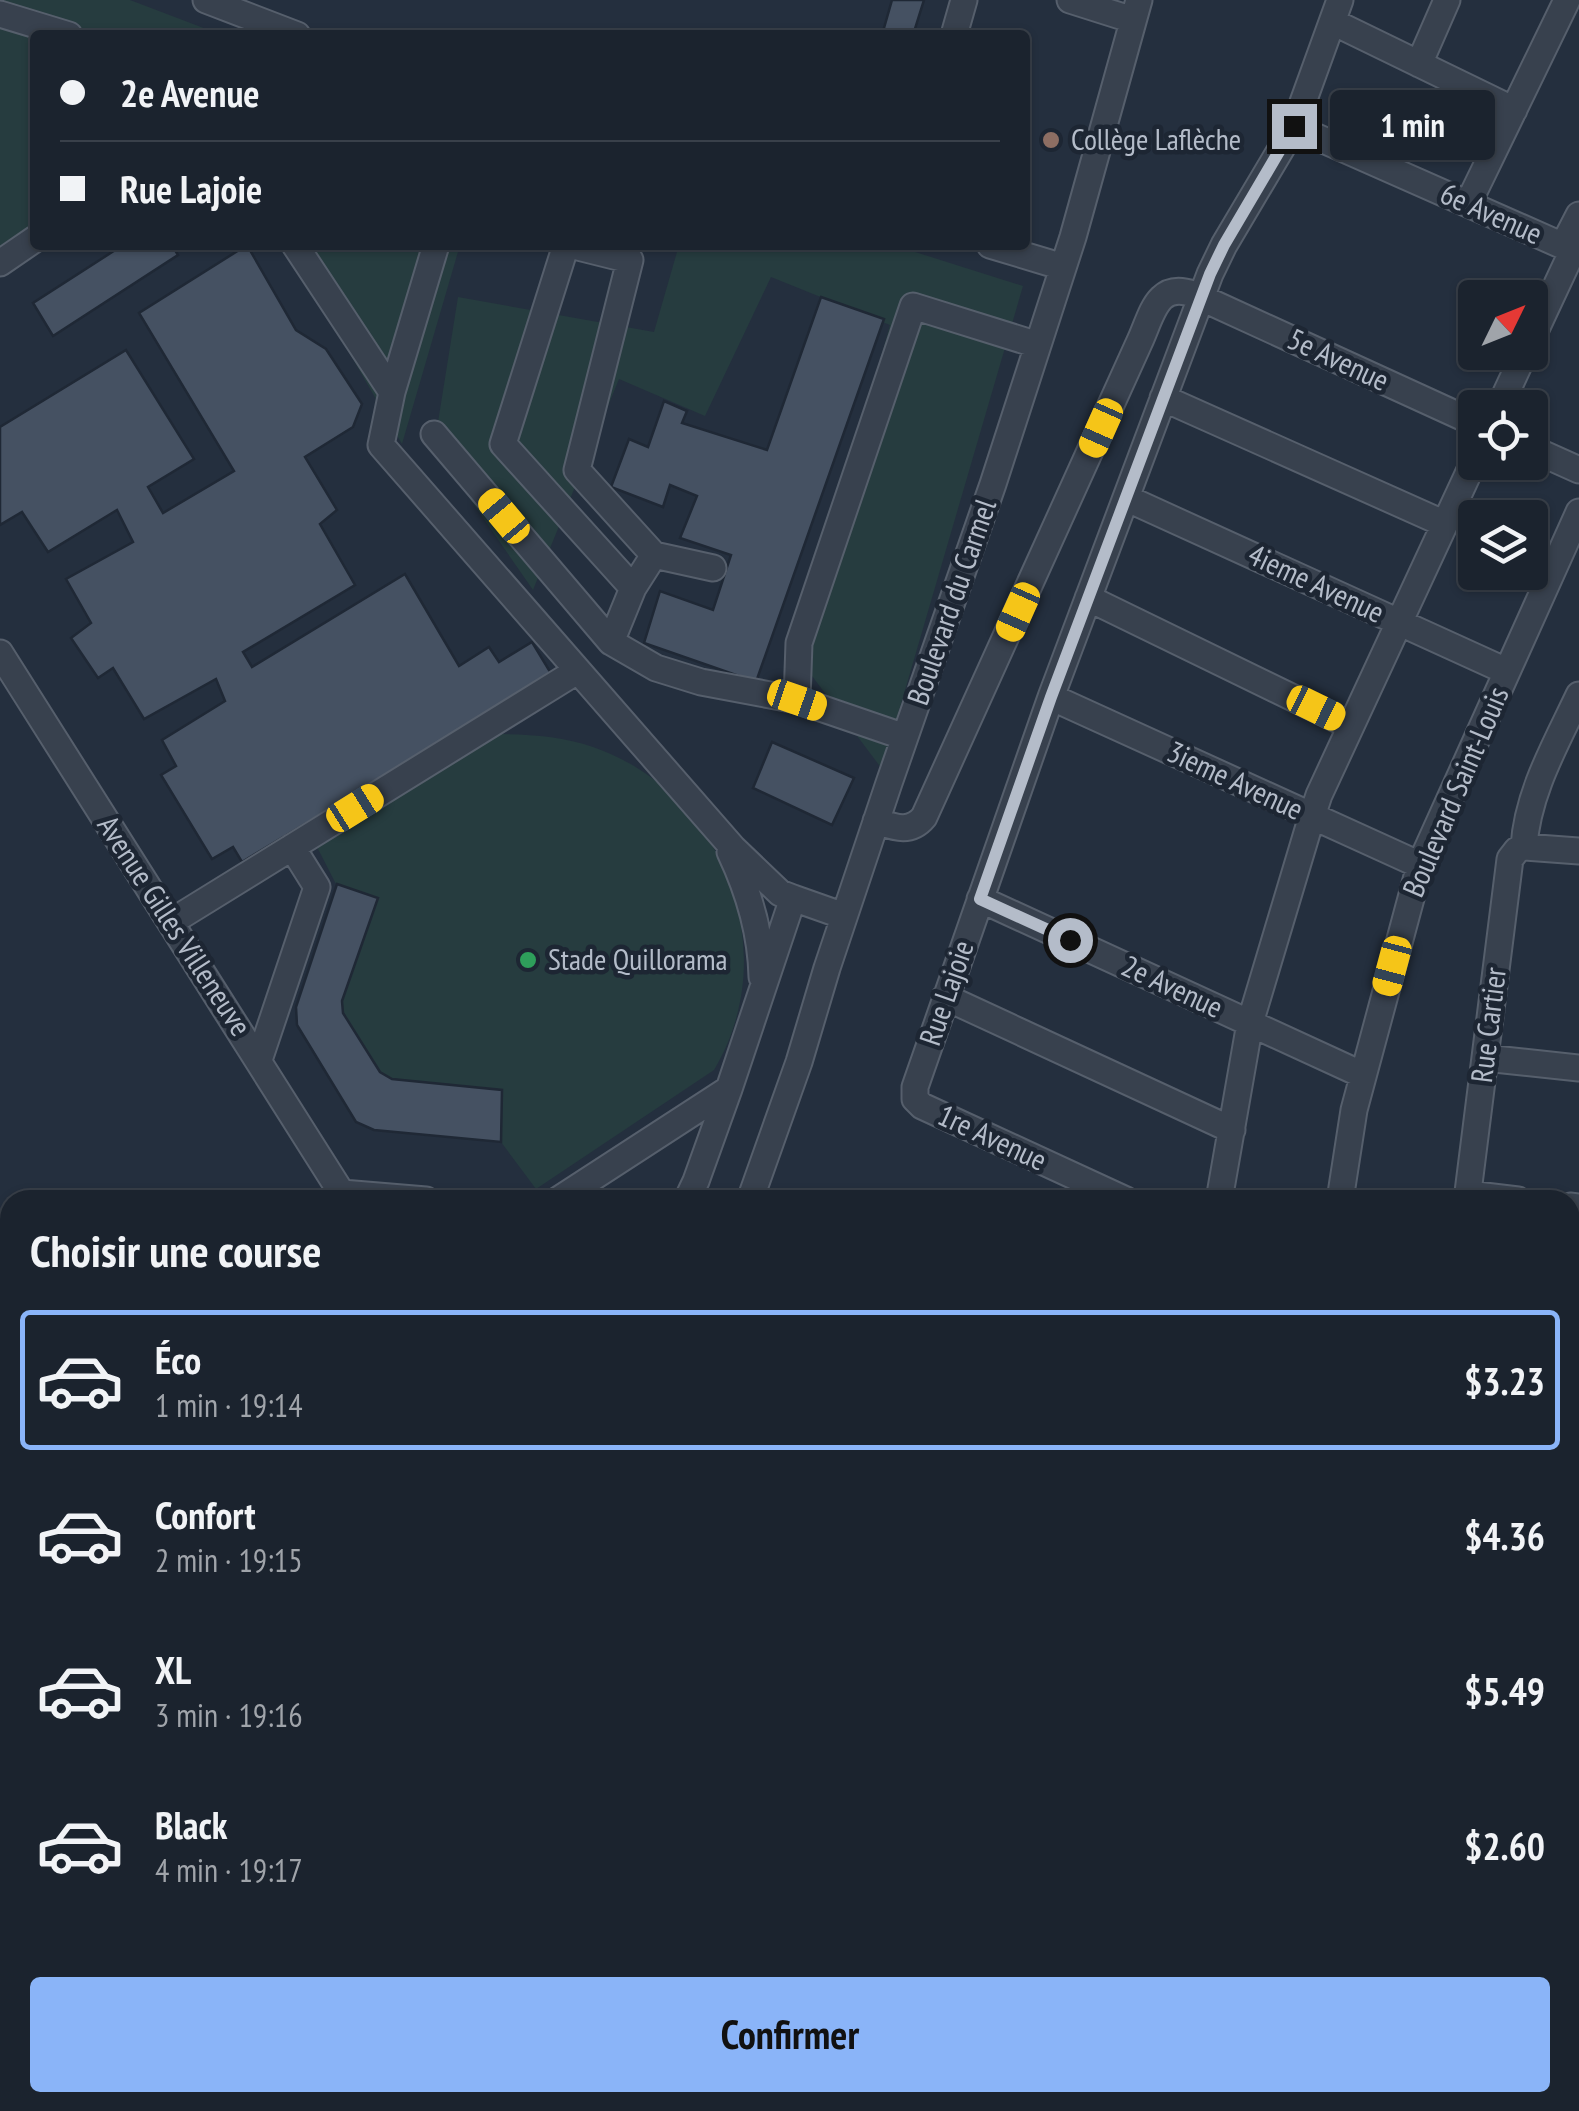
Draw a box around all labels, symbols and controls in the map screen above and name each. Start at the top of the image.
text: 2e Avenue [120,68,260,117]
callout: 1 min [1329,91,1494,161]
route end [1272,104,1317,149]
text: 1 min [1380,104,1445,146]
place label: Collège Laflèche [1071,119,1241,158]
marker: Collège Laflèche [1040,129,1062,151]
text: Rue Lajoie [120,164,262,213]
street label: 6e Avenue [1435,173,1549,252]
north arrow [1458,280,1548,370]
map controls [1458,280,1548,590]
street label: 5e Avenue [1282,318,1396,399]
button: locate [1458,390,1548,480]
car [1075,394,1127,462]
car [473,483,535,549]
street label: Boulevard du Carmel [897,493,1004,710]
button: layers [1458,500,1548,590]
street label: 4ieme Avenue [1242,534,1391,631]
car [992,578,1044,646]
car [764,676,830,724]
street label: Boulevard Saint-Louis [1393,680,1516,902]
car [1282,681,1350,735]
street label: 3ieme Avenue [1161,731,1310,828]
car [322,779,388,837]
street label: Avenue Gilles Villeneuve [89,808,261,1043]
route start [1048,918,1093,963]
car [1370,933,1414,999]
street label: Rue Lajoie [909,935,982,1050]
place label: Stade Quillorama [548,939,728,978]
street label: 2e Avenue [1116,945,1230,1026]
marker: Stade Quillorama [517,949,539,971]
street label: Rue Cartier [1461,964,1514,1085]
street label: 1re Avenue [932,1095,1053,1179]
text: Choisir une course [30,1221,321,1279]
icon: car [35,1335,125,1425]
text: Éco [155,1335,201,1384]
text: $3.23 [1464,1356,1545,1405]
text: 1 min · 19:14 [155,1384,303,1426]
icon: car [35,1490,125,1580]
text: Confort [155,1490,255,1539]
text: $4.36 [1464,1511,1545,1560]
text: 2 min · 19:15 [155,1539,303,1581]
icon: car [35,1645,125,1735]
text: XL [155,1645,191,1694]
text: $5.49 [1464,1666,1545,1715]
text: 3 min · 19:16 [155,1694,303,1736]
icon: car [35,1800,125,1890]
text: Black [155,1800,228,1849]
text: $2.60 [1464,1821,1545,1870]
text: 4 min · 19:17 [155,1849,303,1891]
button: Confirmer [30,1977,1550,2092]

